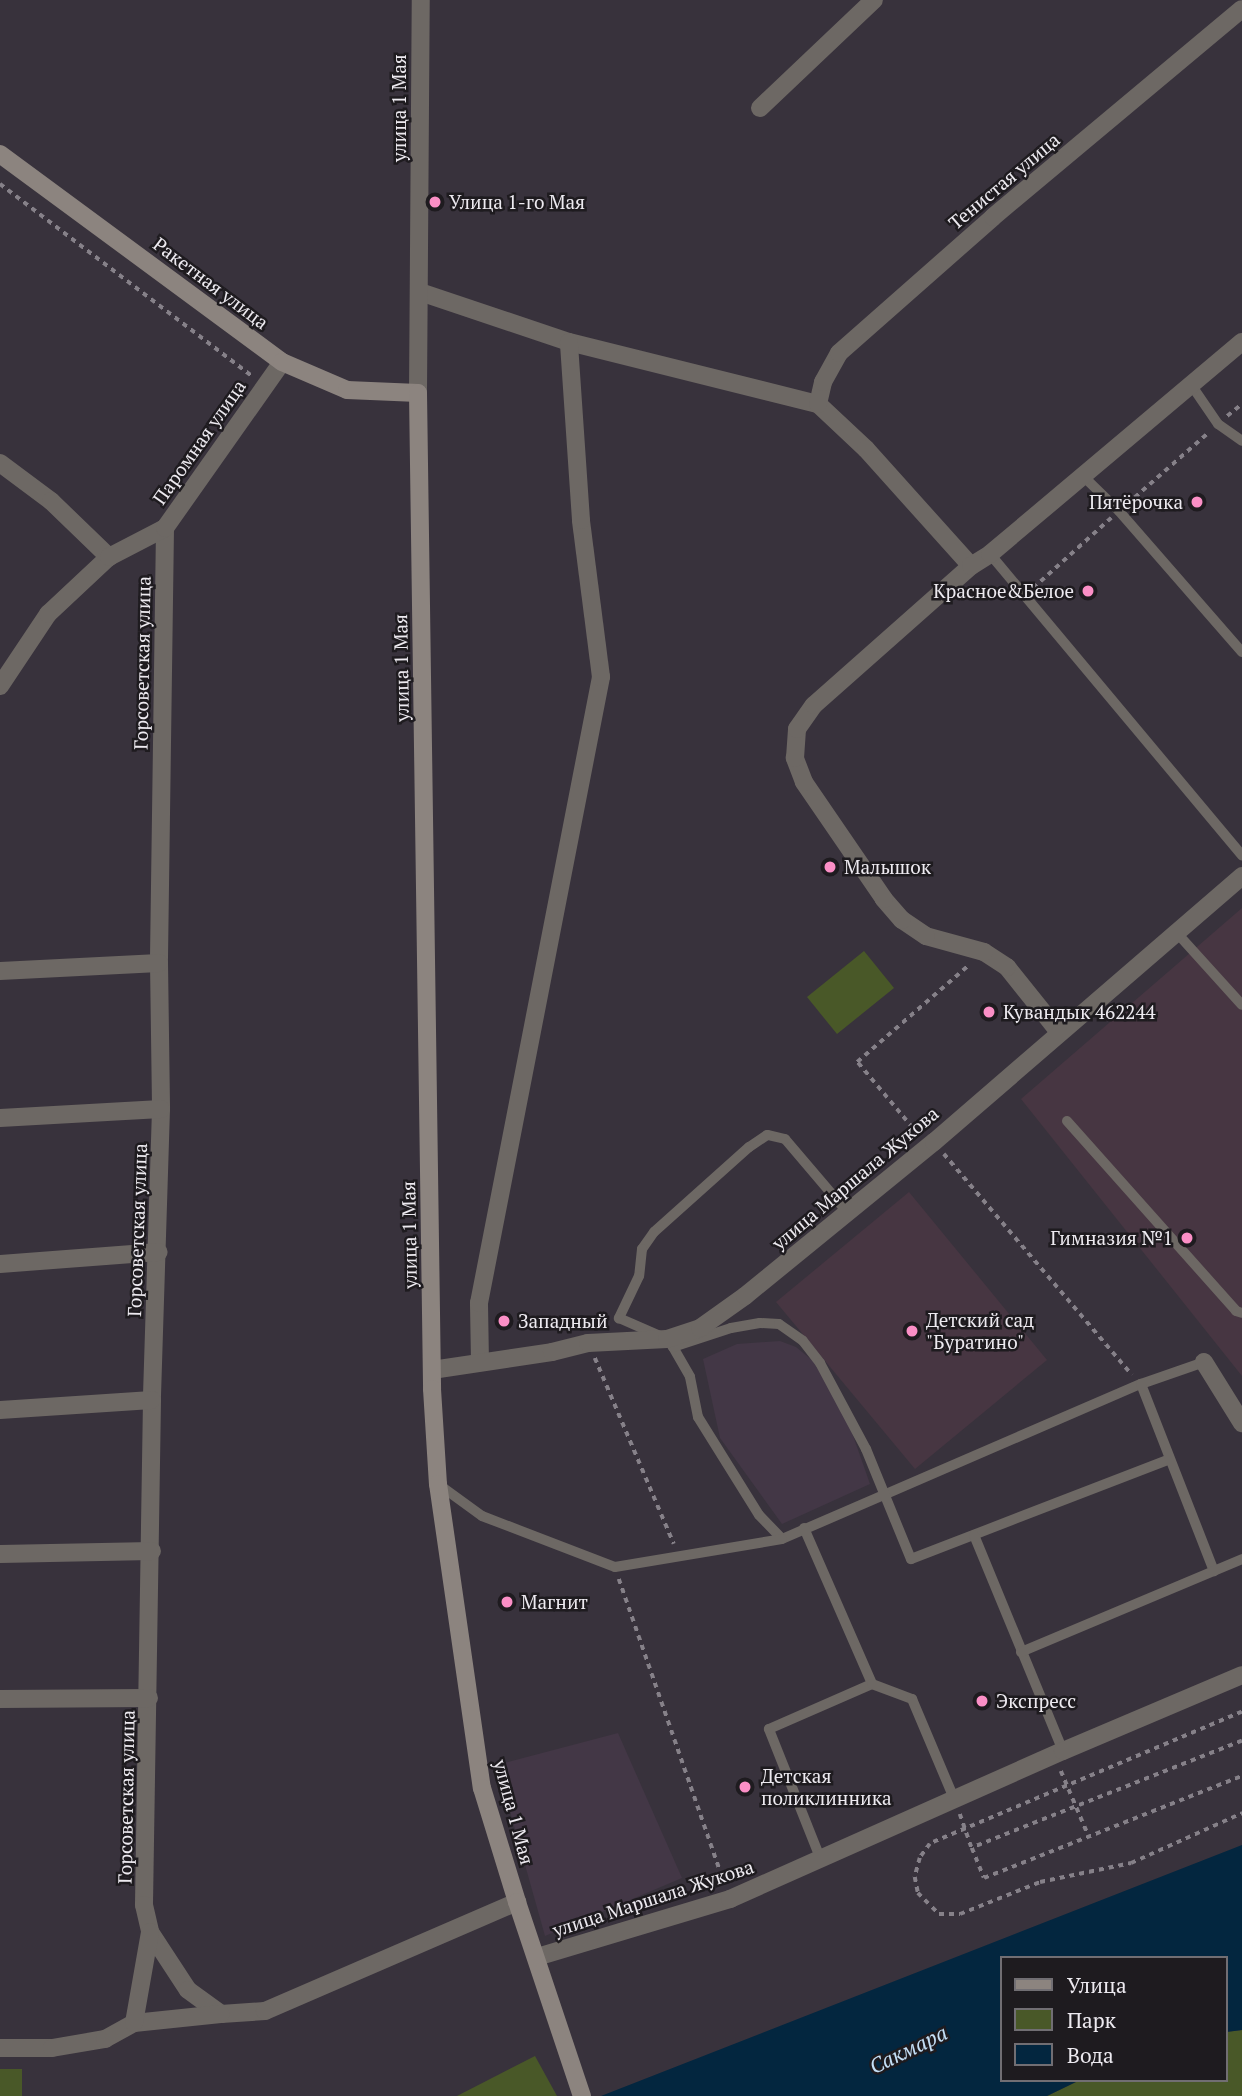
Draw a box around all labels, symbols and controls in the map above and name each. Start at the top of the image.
street label: улица 1 Мая [388,54,410,162]
street label: Тенистая улица [944,128,1064,234]
place label: Улица 1-го Мая [449,191,585,213]
marker: Улица 1-го Мая [427,194,443,210]
street label: Ракетная улица [149,232,273,334]
street label: Паромная улица [148,375,250,509]
place label: Пятёрочка [1089,491,1183,513]
marker: Пятёрочка [1189,494,1205,510]
street label: Горсоветская улица [129,576,155,750]
place label: Красное&Белое [933,580,1074,602]
marker: Красное&Белое [1080,583,1096,599]
street label: улица 1 Мая [389,614,413,722]
place label: Малышок [844,856,931,878]
marker: Малышок [822,859,838,875]
place label: Кувандык 462244 [1003,1001,1156,1023]
marker: Кувандык 462244 [981,1004,997,1020]
street label: улица Маршала Жукова [767,1102,943,1254]
street label: Горсоветская улица [123,1143,151,1317]
street label: улица 1 Мая [397,1181,421,1289]
place label: Гимназия №1 [1050,1227,1173,1249]
marker: Гимназия №1 [1179,1230,1195,1246]
place label: Детский сад "Буратино" [926,1309,1034,1353]
place label: Западный [518,1310,608,1332]
marker: Западный [496,1313,512,1329]
marker: Детский сад "Буратино" [904,1323,920,1339]
place label: Магнит [521,1591,588,1613]
marker: Магнит [499,1594,515,1610]
place label: Экспресс [996,1690,1076,1712]
marker: Экспресс [974,1693,990,1709]
street label: Горсоветская улица [113,1710,139,1884]
street label: улица 1 Мая [489,1757,539,1867]
place label: Детская поликлинника [761,1765,892,1809]
marker: Детская поликлинника [735,1777,755,1797]
street label: улица Маршала Жукова [549,1855,757,1941]
legend [1000,1956,1228,2082]
text: Улица [1067,1971,1127,1999]
text: Парк [1067,2006,1116,2034]
water label: Сакмара [865,2019,951,2079]
text: Вода [1067,2041,1114,2069]

